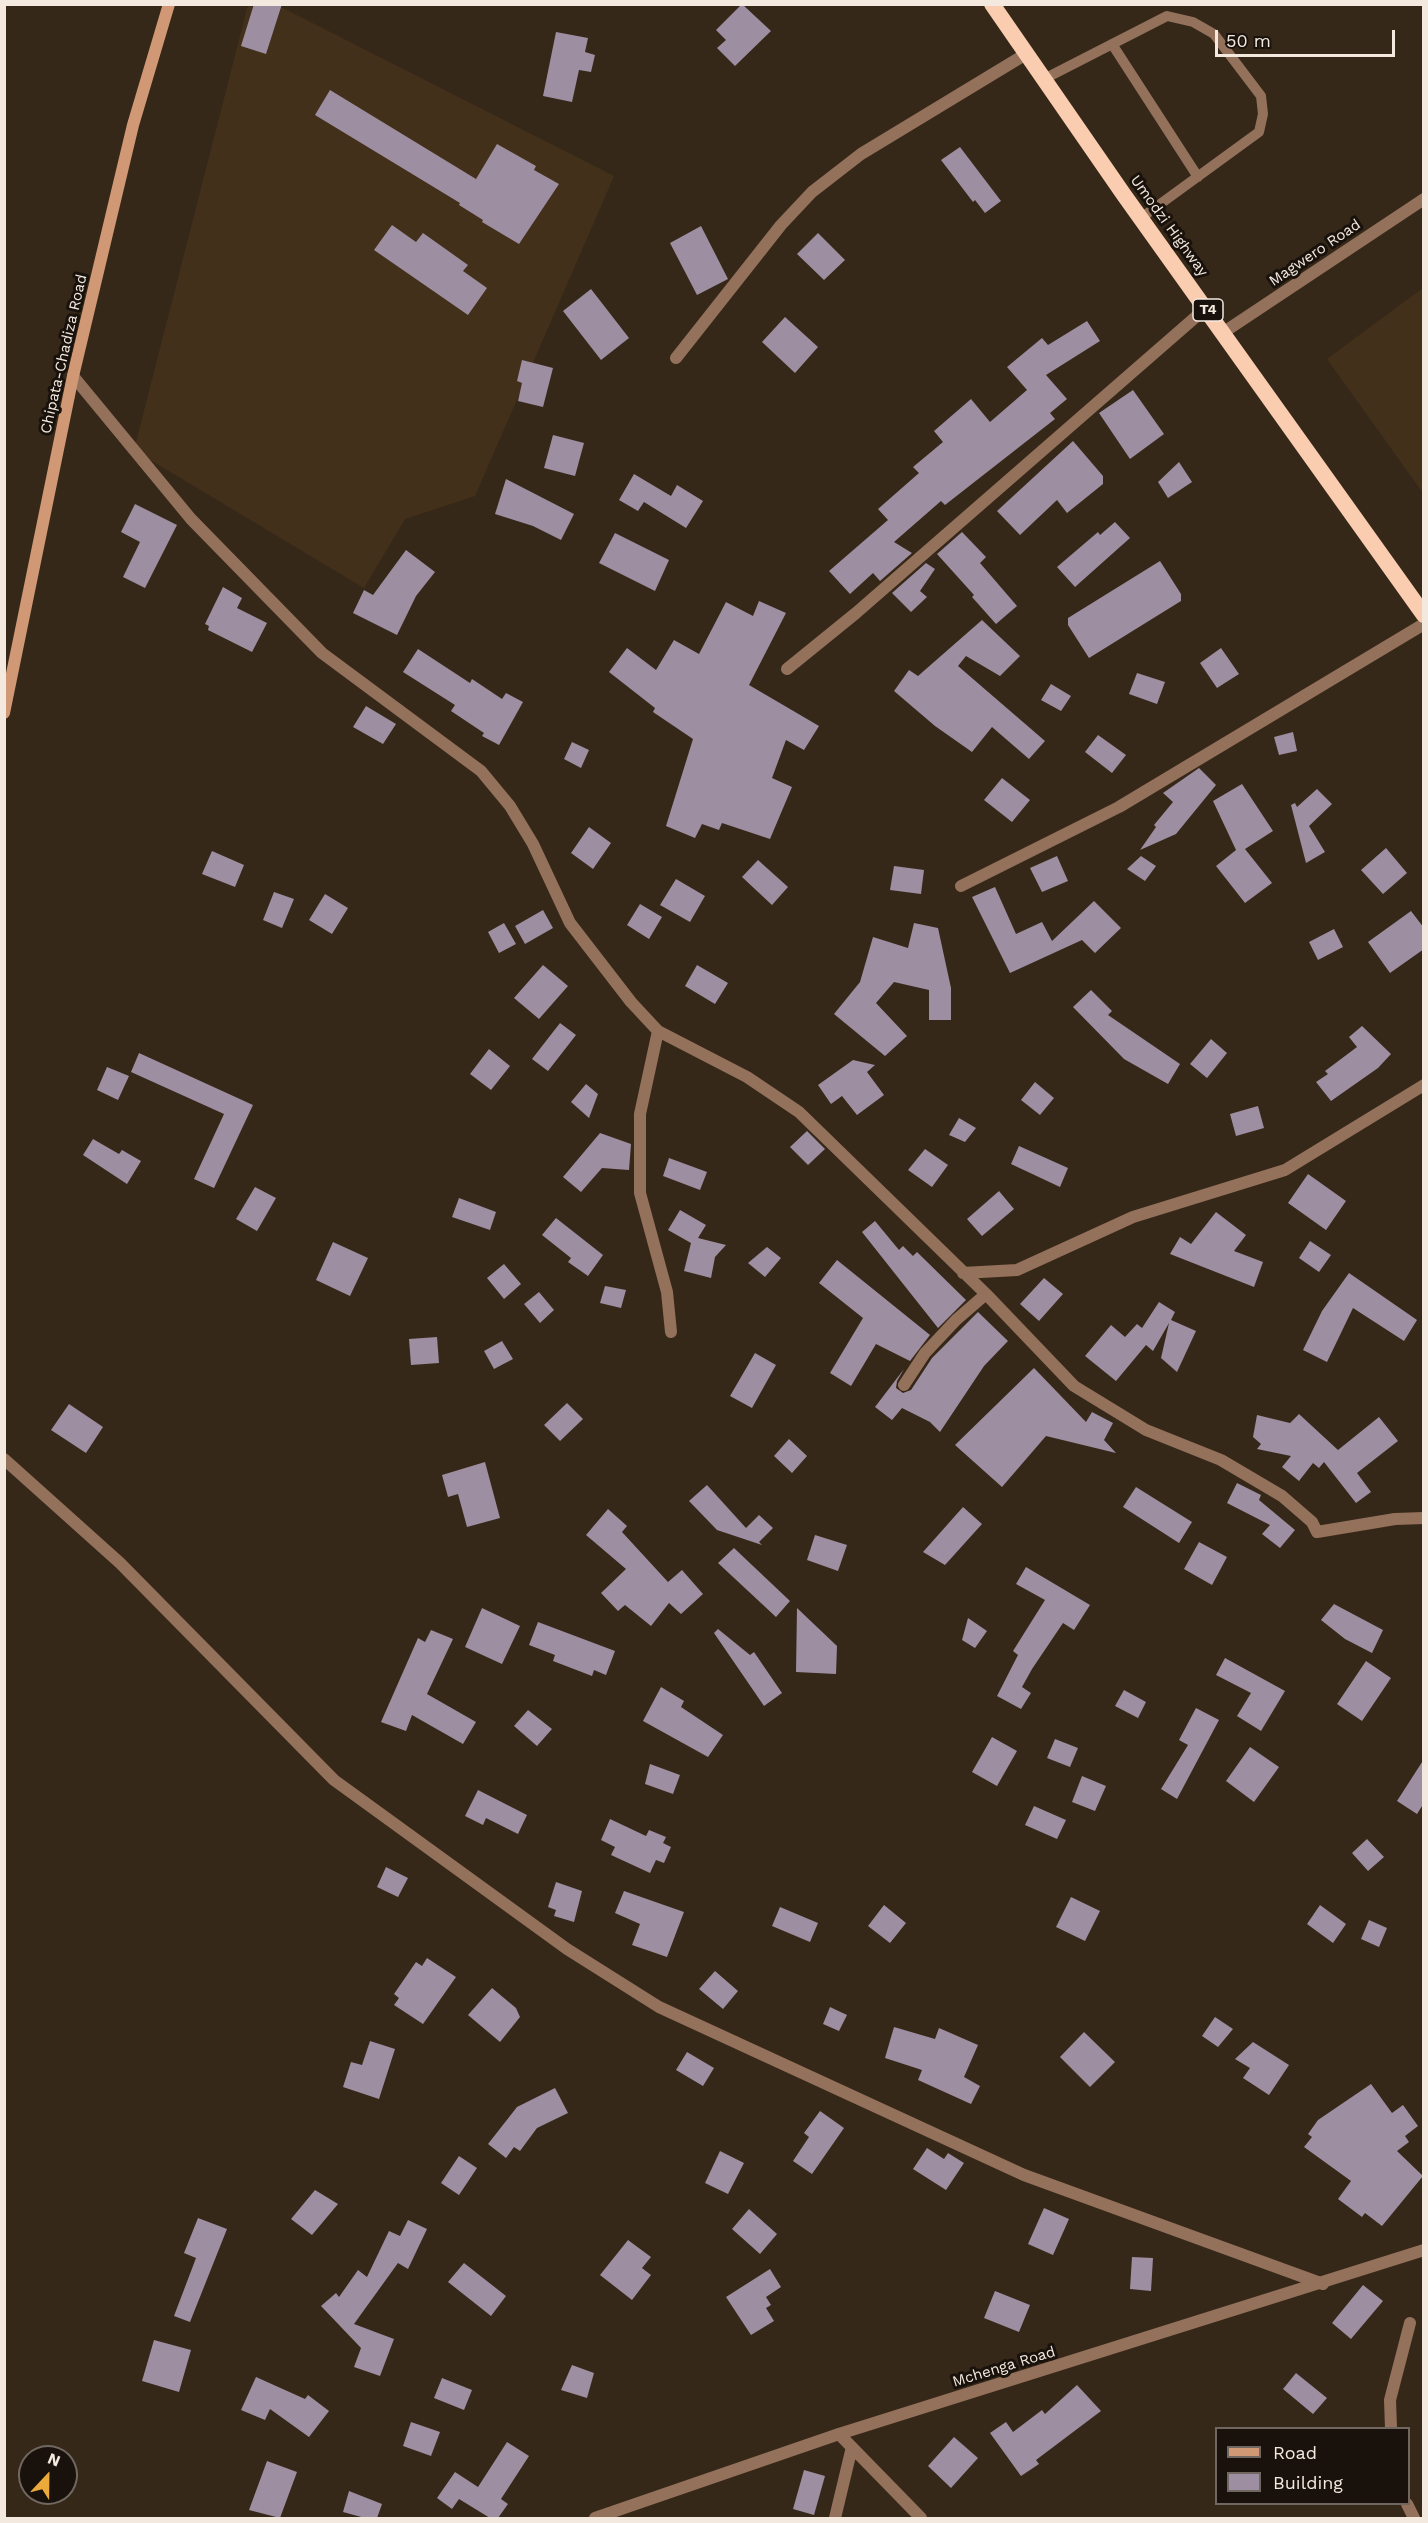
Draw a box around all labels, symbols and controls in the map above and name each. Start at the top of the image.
scale bar [1218,18,1398,56]
text: 50 m [1226,30,1271,51]
street label: Umodzi Highway [1126,172,1212,280]
street label: Magwero Road [1266,216,1364,290]
street label: Chipata-Chadiza Road [37,273,91,435]
road number: T4 [1193,299,1223,321]
street label: Mchenga Road [950,2343,1058,2391]
legend [1215,2427,1410,2505]
text: Road [1273,2442,1317,2463]
north arrow [18,2445,78,2505]
text: N [45,2449,63,2471]
text: Building [1273,2472,1343,2493]

